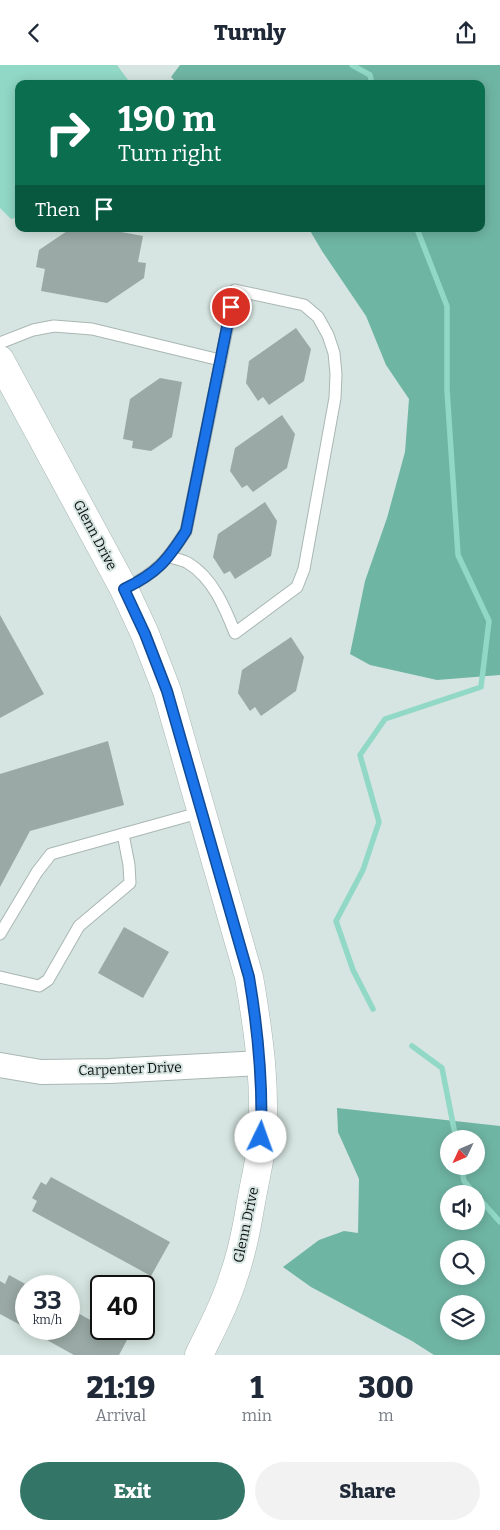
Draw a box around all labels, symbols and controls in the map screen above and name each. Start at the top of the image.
icon: back [20,19,48,47]
text: Turnly [214,19,286,46]
icon: share [452,19,480,47]
text: 190 m [118,98,216,140]
icon: right [35,100,100,165]
text: Turn right [118,140,221,167]
icon: arrive [90,195,118,223]
text: Then [35,198,80,221]
pin [210,286,252,328]
icon: arrive [217,293,245,321]
street label: Glenn Drive [69,497,121,573]
street label: Carpenter Drive [78,1059,182,1079]
position arrow [234,1110,286,1162]
north arrow [440,1130,485,1175]
map controls [440,1130,485,1340]
button: sound [440,1185,485,1230]
street label: Glenn Drive [230,1186,262,1264]
button: search [440,1240,485,1285]
speed limit sign: 40 [90,1275,155,1340]
text: 33 [33,1286,62,1316]
button: layers [440,1295,485,1340]
text: km/h [33,1313,62,1327]
text: 21:19 [86,1370,155,1406]
text: 1 [250,1370,263,1406]
text: 300 [358,1370,414,1406]
text: Arrival [96,1406,146,1425]
text: min [242,1406,272,1425]
text: m [378,1406,394,1425]
button: Exit [20,1462,245,1520]
button: Share [255,1462,480,1520]

